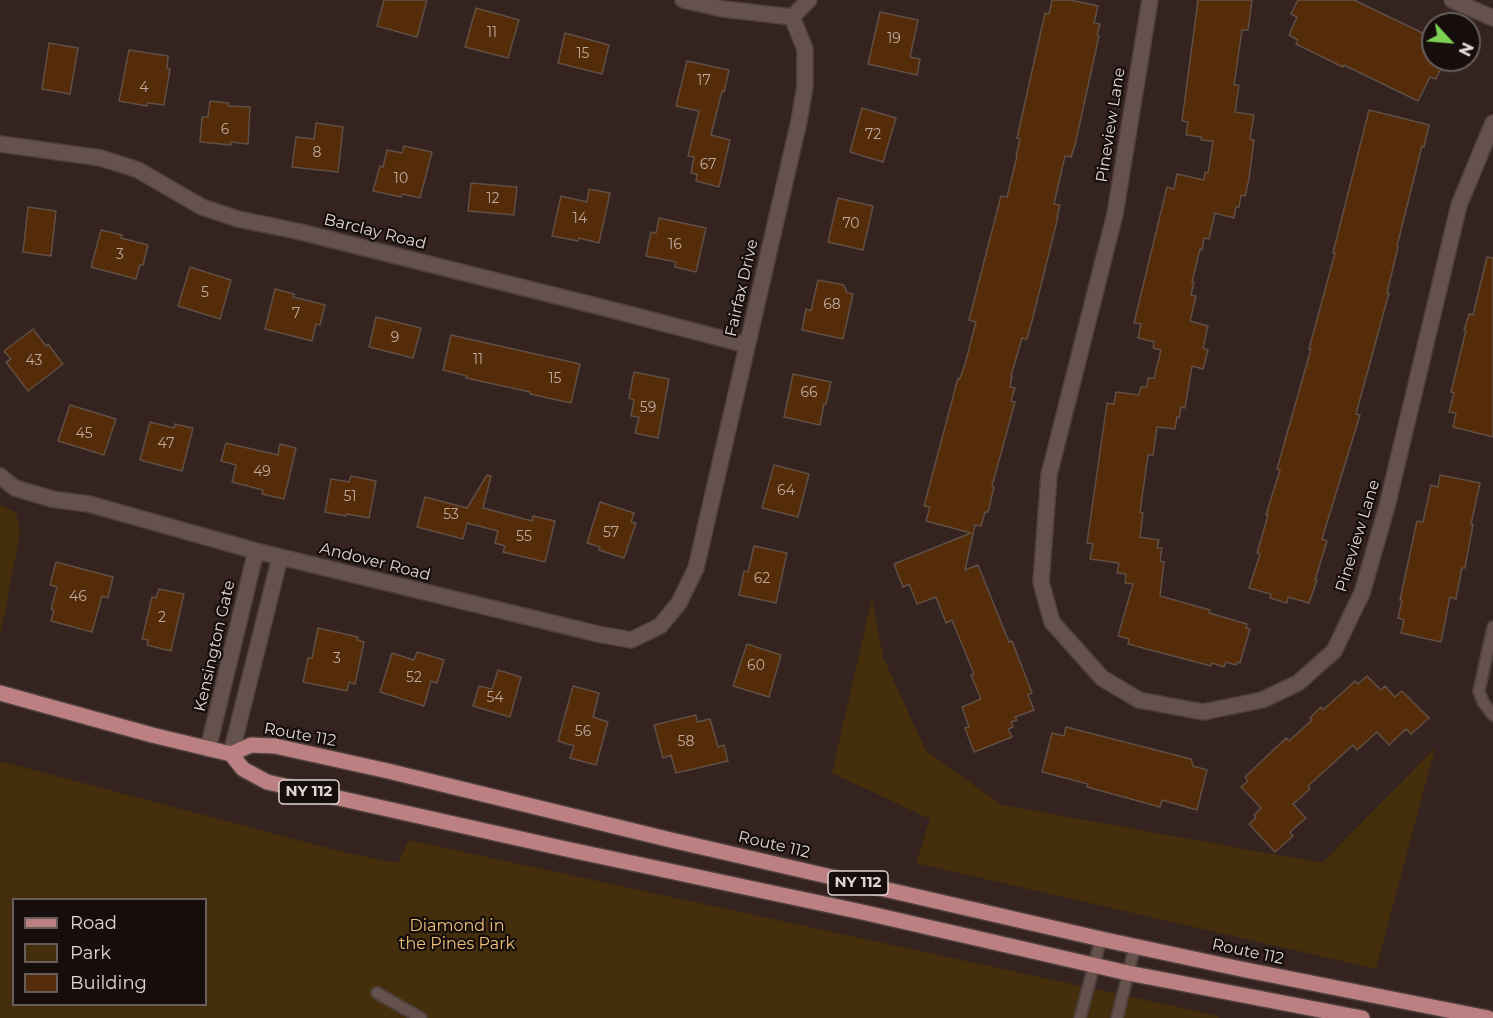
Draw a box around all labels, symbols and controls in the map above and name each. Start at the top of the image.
north arrow [1421,12,1481,72]
house number: 11 [487,25,497,41]
house number: 19 [887,31,901,47]
text: N [1454,39,1477,59]
house number: 15 [577,46,589,62]
street label: Pineview Lane [1092,66,1130,184]
house number: 17 [697,73,711,89]
house number: 4 [139,80,149,96]
house number: 6 [221,122,229,138]
house number: 72 [865,127,881,143]
house number: 8 [313,145,321,161]
house number: 67 [700,157,716,173]
house number: 10 [394,171,408,187]
house number: 12 [486,191,500,207]
street label: Barclay Road [322,210,428,254]
house number: 14 [573,211,587,227]
house number: 70 [842,216,860,232]
house number: 16 [668,237,682,253]
street label: Fairfax Drive [721,237,763,339]
house number: 3 [116,247,124,263]
house number: 5 [201,285,209,301]
house number: 68 [823,297,841,313]
house number: 7 [292,306,300,322]
house number: 9 [391,330,399,346]
house number: 11 [473,352,483,368]
house number: 43 [26,353,42,369]
house number: 15 [549,371,561,387]
house number: 66 [800,385,818,401]
house number: 59 [640,400,656,416]
house number: 45 [75,426,93,442]
house number: 47 [158,436,174,452]
house number: 49 [253,464,271,480]
street label: Pineview Lane [1332,478,1384,594]
house number: 64 [777,483,795,499]
house number: 51 [344,489,356,505]
house number: 53 [443,507,459,523]
house number: 57 [603,525,619,541]
house number: 55 [516,529,532,545]
street label: Andover Road [318,539,432,585]
house number: 62 [754,571,770,587]
street label: Kensington Gate [191,578,239,714]
house number: 46 [69,589,87,605]
house number: 2 [158,610,166,626]
house number: 3 [333,651,341,667]
house number: 60 [747,658,765,674]
house number: 52 [406,670,422,686]
house number: 54 [486,690,504,706]
street label: Route 112 [262,719,338,751]
house number: 56 [575,724,591,740]
house number: 58 [678,734,694,750]
road number: NY 112 [279,780,339,804]
street label: Route 112 [736,827,812,863]
road number: NY 112 [828,871,888,895]
legend [12,898,207,1006]
text: Road [70,912,117,934]
park label: Diamond in the Pines Park [399,916,515,954]
street label: Route 112 [1210,935,1286,969]
text: Park [70,942,111,964]
text: Building [70,972,147,994]

